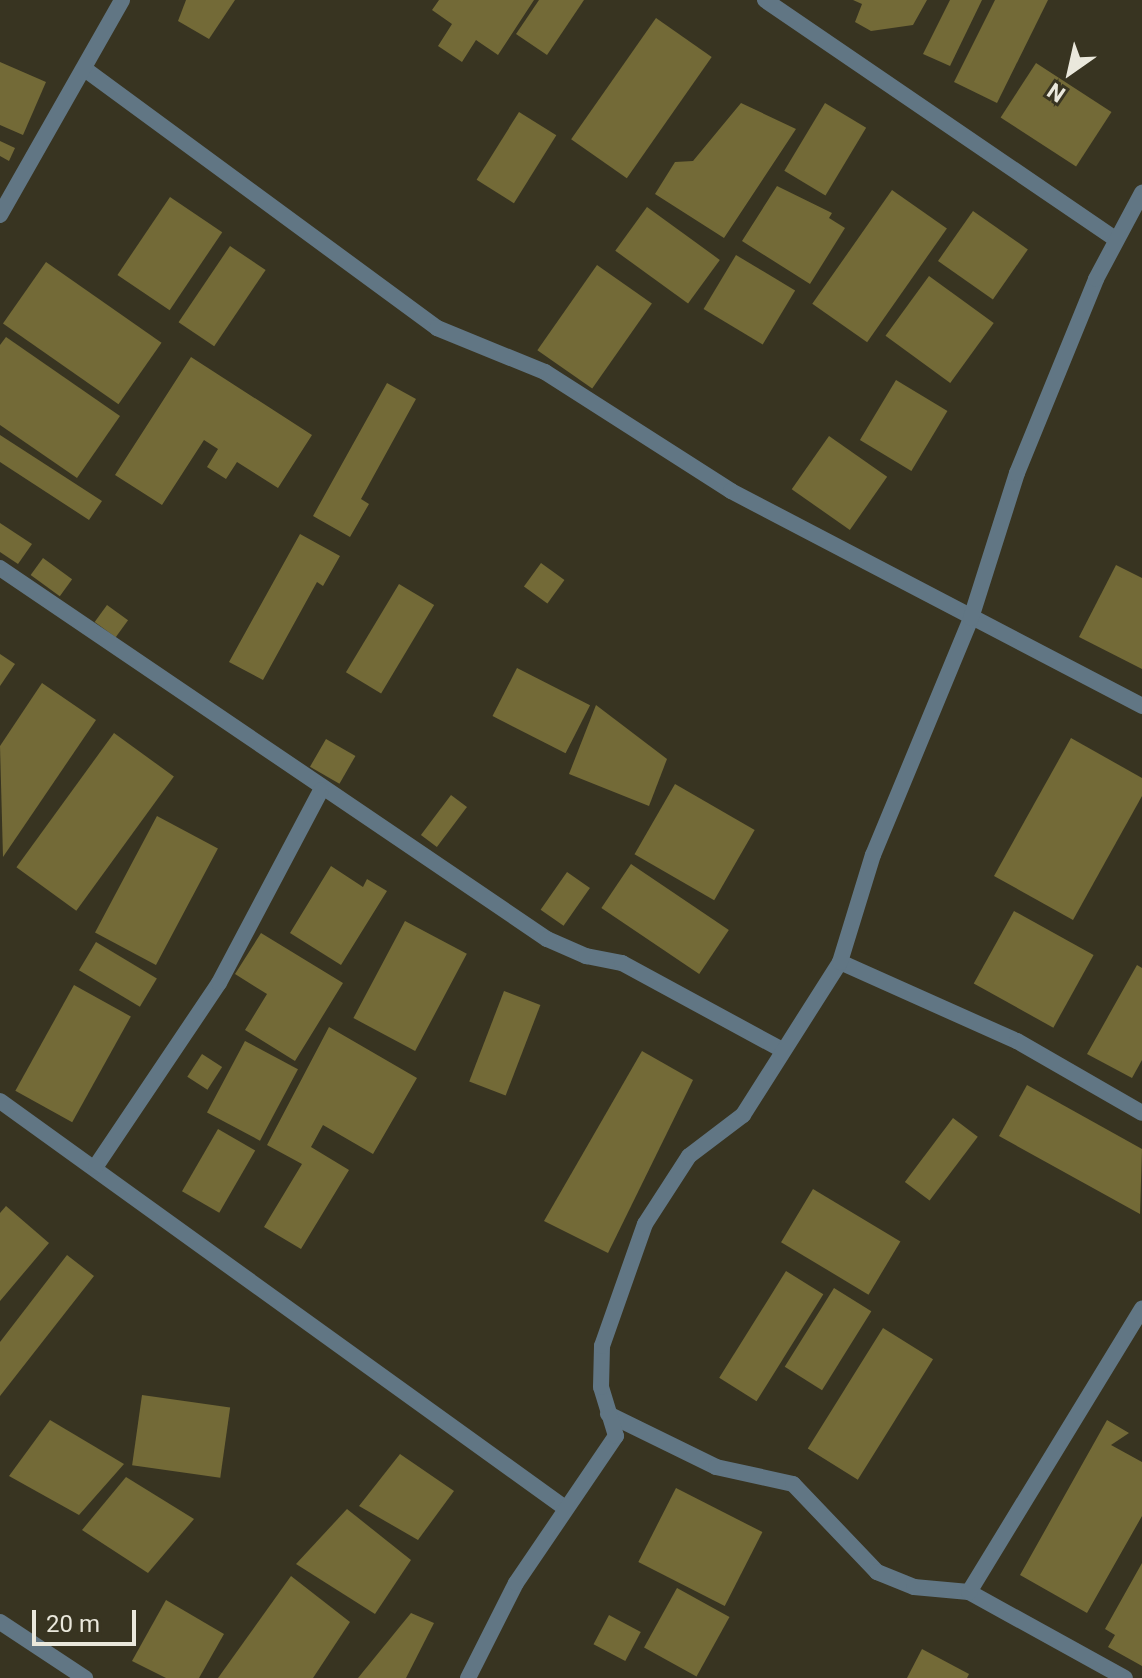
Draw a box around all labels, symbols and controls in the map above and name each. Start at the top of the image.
north arrow [1030,32,1110,112]
text: N [1043,78,1070,107]
scale bar [36,1594,140,1644]
text: 20 m [46,1610,100,1638]

